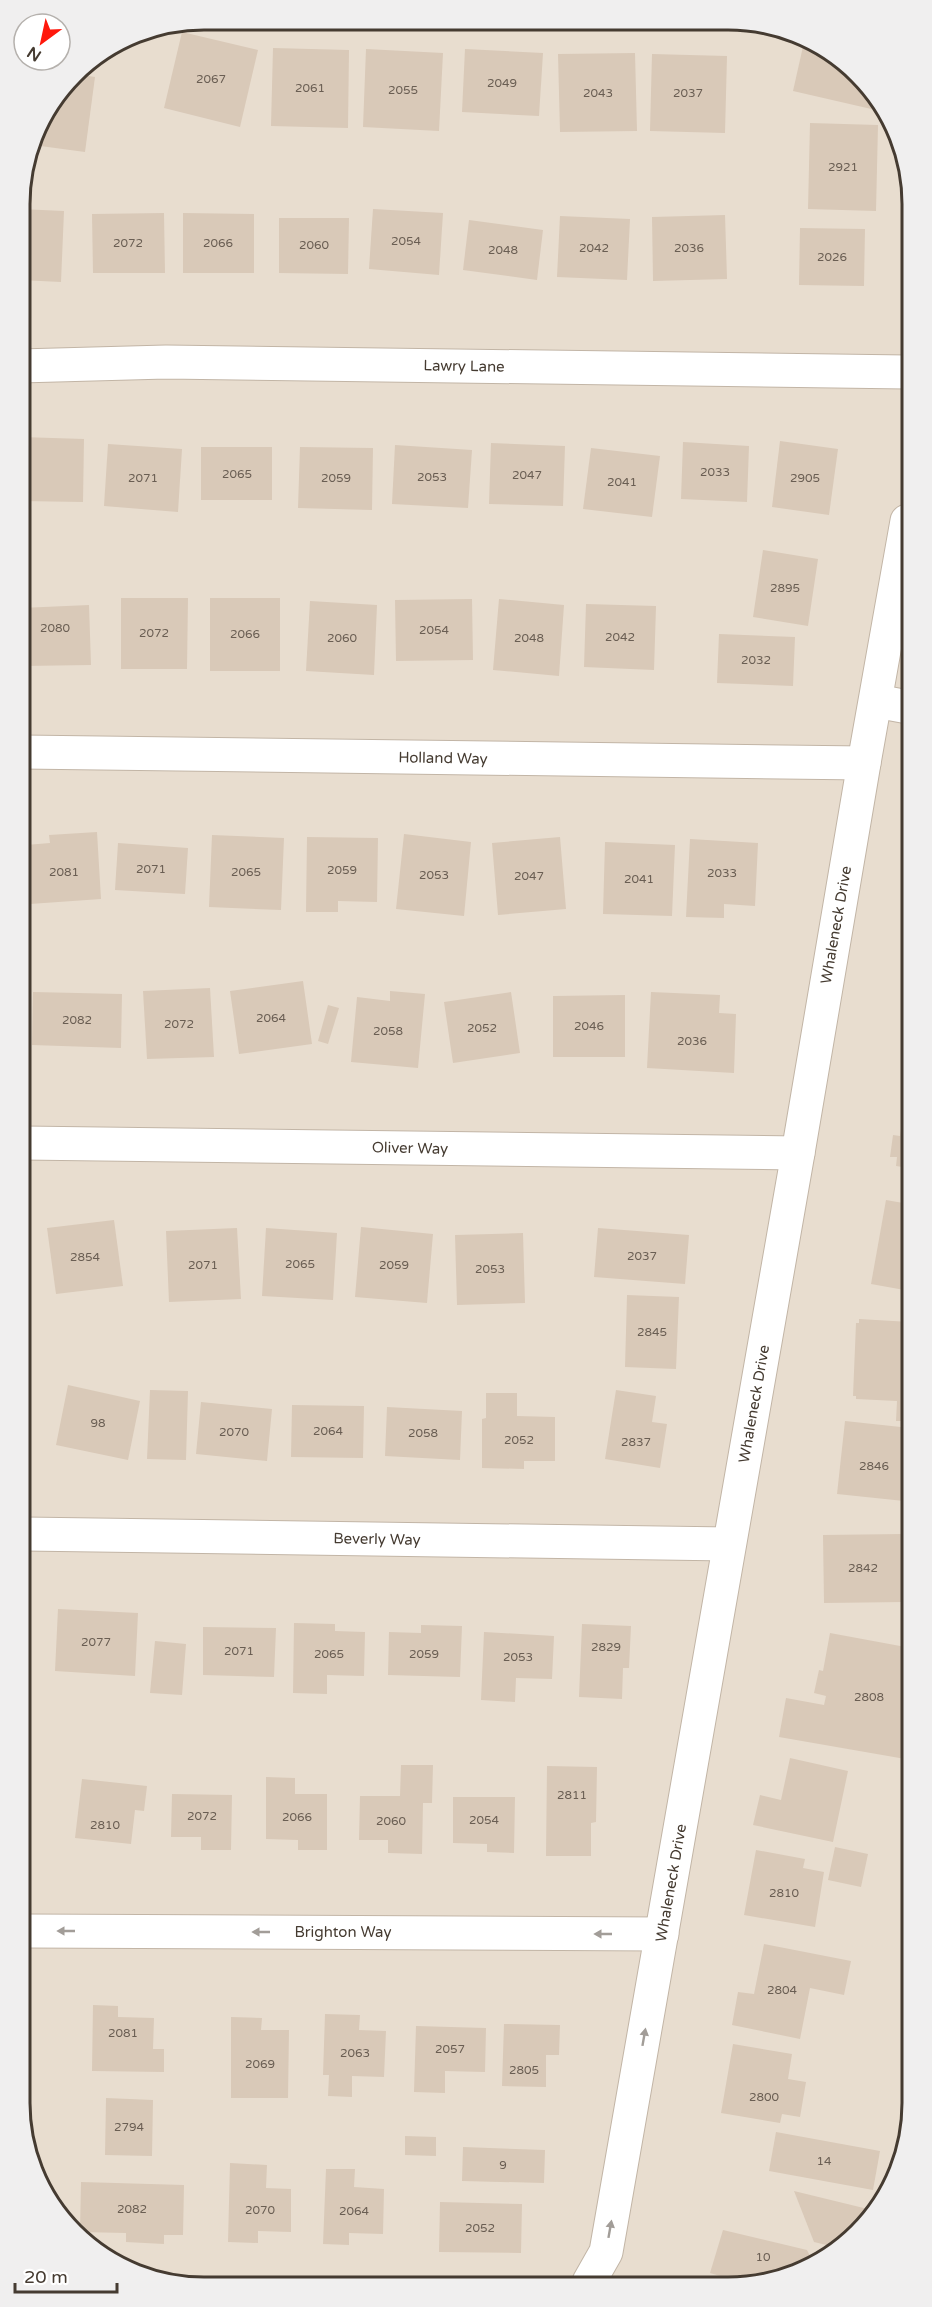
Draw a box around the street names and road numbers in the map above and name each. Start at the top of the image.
street label: Lawry Lane [423,356,505,376]
street label: Holland Way [398,748,488,768]
street label: Whaleneck Drive [817,865,855,985]
street label: Oliver Way [372,1138,448,1158]
street label: Whaleneck Drive [735,1344,773,1464]
street label: Beverly Way [333,1529,421,1549]
street label: Whaleneck Drive [652,1823,690,1943]
street label: Brighton Way [295,1923,391,1941]

